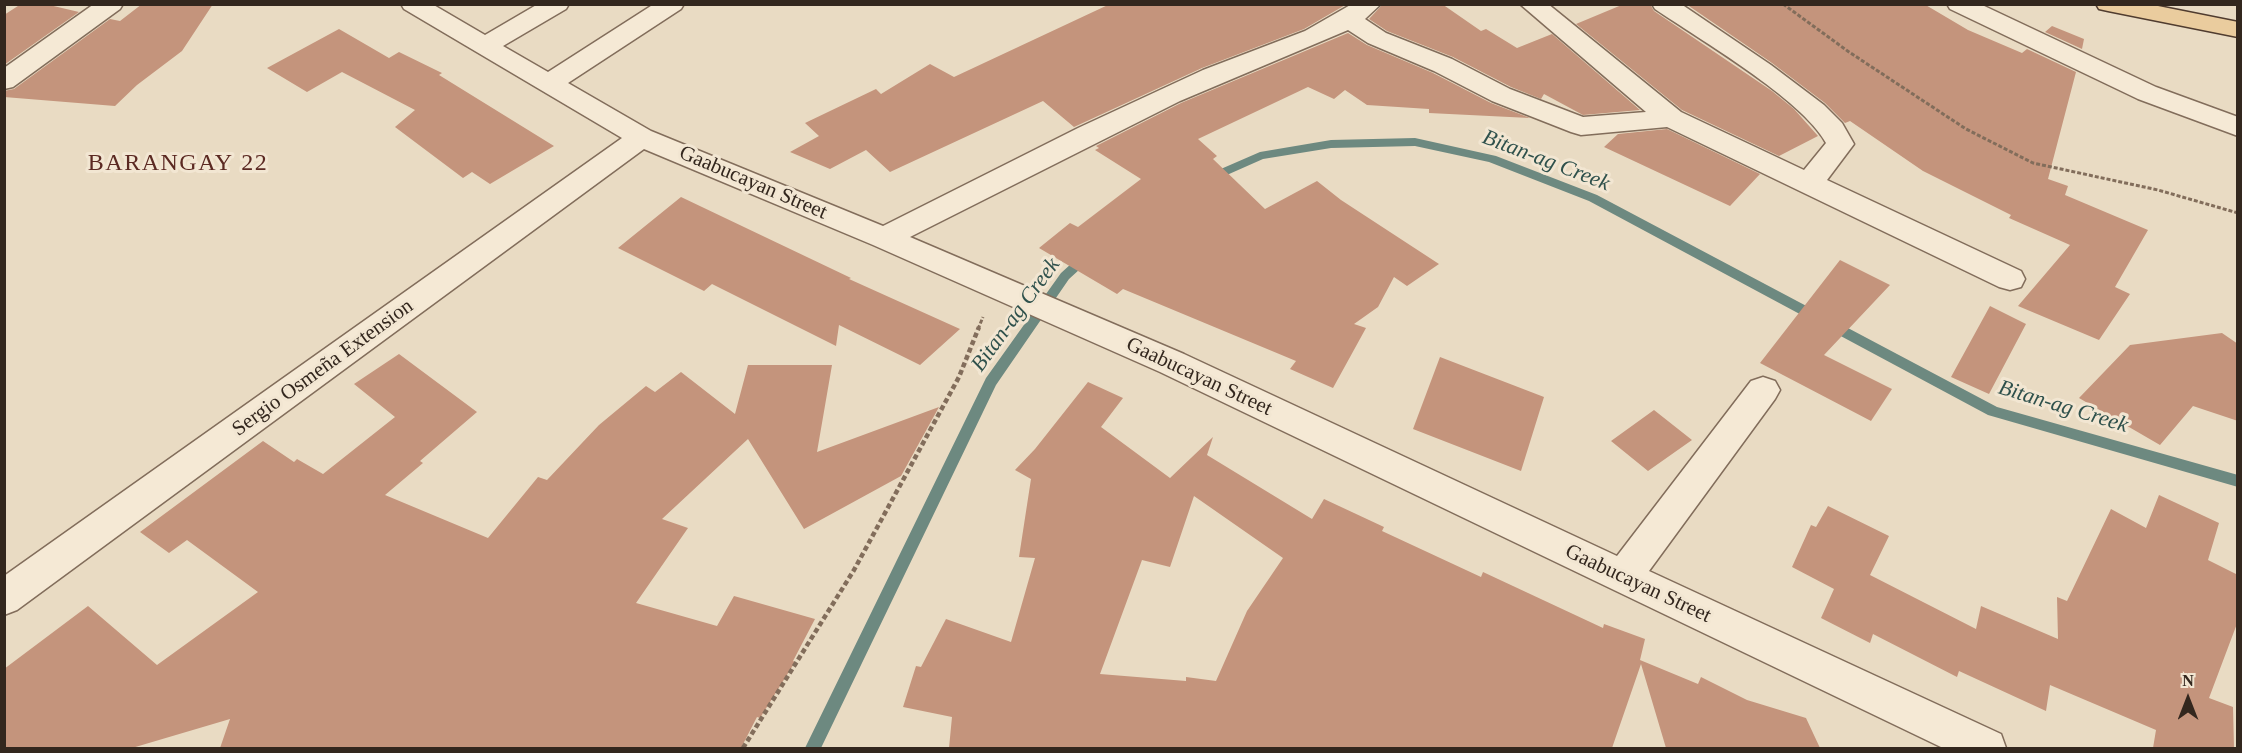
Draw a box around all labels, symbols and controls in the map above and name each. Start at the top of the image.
water label: Bitan-ag Creek [1479,125,1613,197]
street label: Gaabucayan Street [675,141,831,225]
district label: BARANGAY 22 [88,150,268,178]
water label: Bitan-ag Creek [966,253,1066,377]
street label: Sergio Osmeña Extension [228,294,418,442]
street label: Gaabucayan Street [1122,332,1276,422]
water label: Bitan-ag Creek [1995,375,2131,439]
street label: Gaabucayan Street [1561,539,1715,629]
north arrow [2158,669,2218,729]
text: N [2182,672,2194,689]

